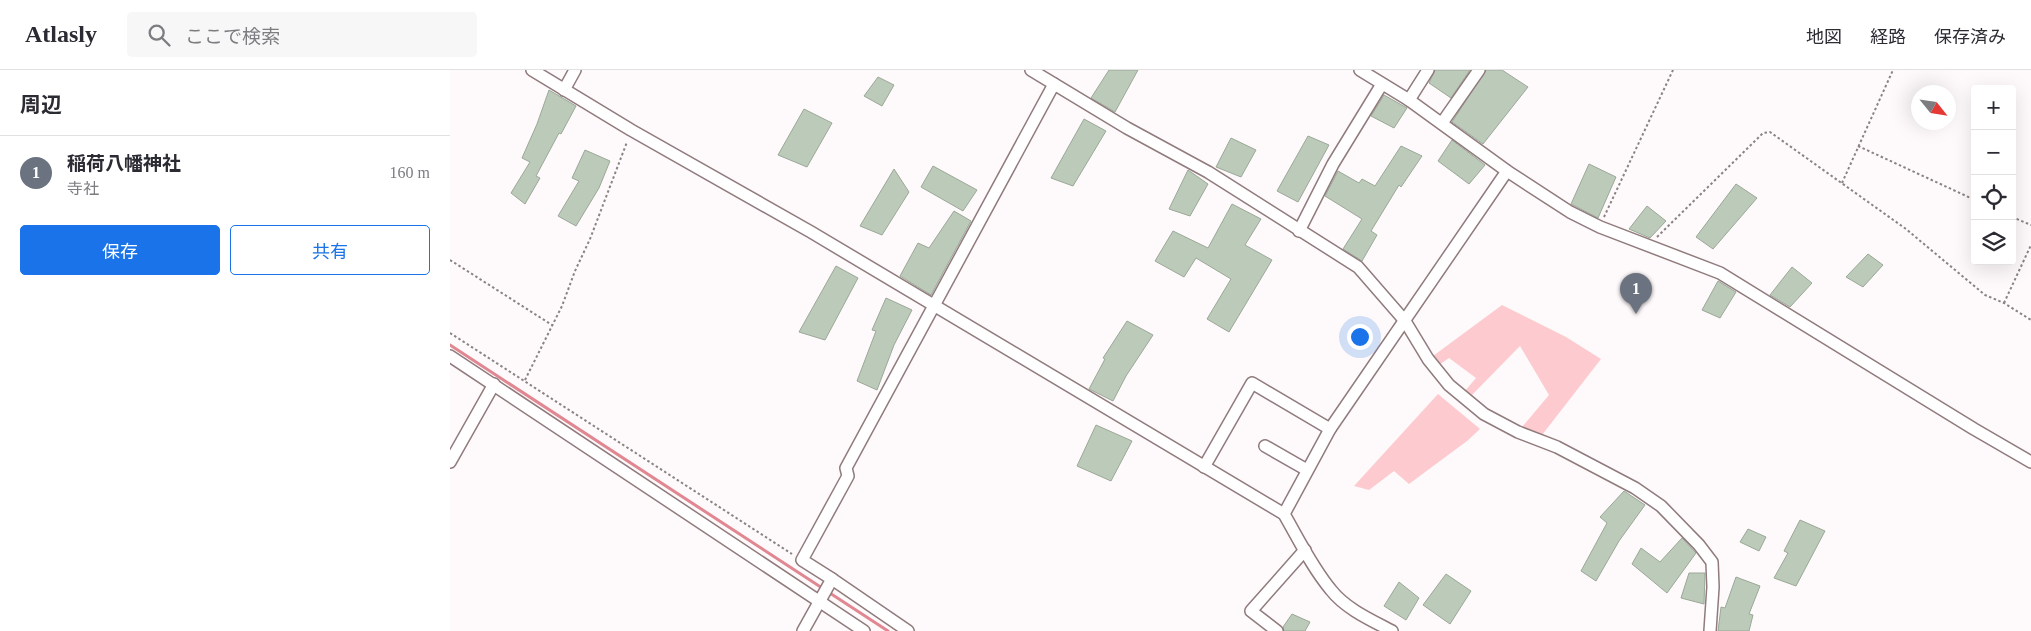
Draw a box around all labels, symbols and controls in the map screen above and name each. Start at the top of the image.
search box [127,12,477,57]
text: Atlasly [25,21,97,47]
icon: search [145,21,173,49]
text: ここで検索 [185,26,280,47]
text: 地図 [1806,27,1842,47]
text: 経路 [1870,27,1906,47]
text: 保存済み [1934,27,2006,47]
north arrow [1911,85,1956,130]
map controls [1971,85,2016,265]
button: + [1971,85,2016,130]
text: 周辺 [20,93,62,117]
button: − [1971,130,2016,175]
text: 稲荷八幡神社 [67,153,181,174]
text: 1 [32,164,40,181]
text: 160 m [390,164,430,181]
button: locate [1971,175,2016,220]
text: 寺社 [67,180,99,197]
button: layers [1971,220,2016,265]
button: 保存 [20,225,220,275]
button: 共有 [230,225,430,275]
pin: 1 [1620,273,1652,314]
your location [1347,324,1373,350]

